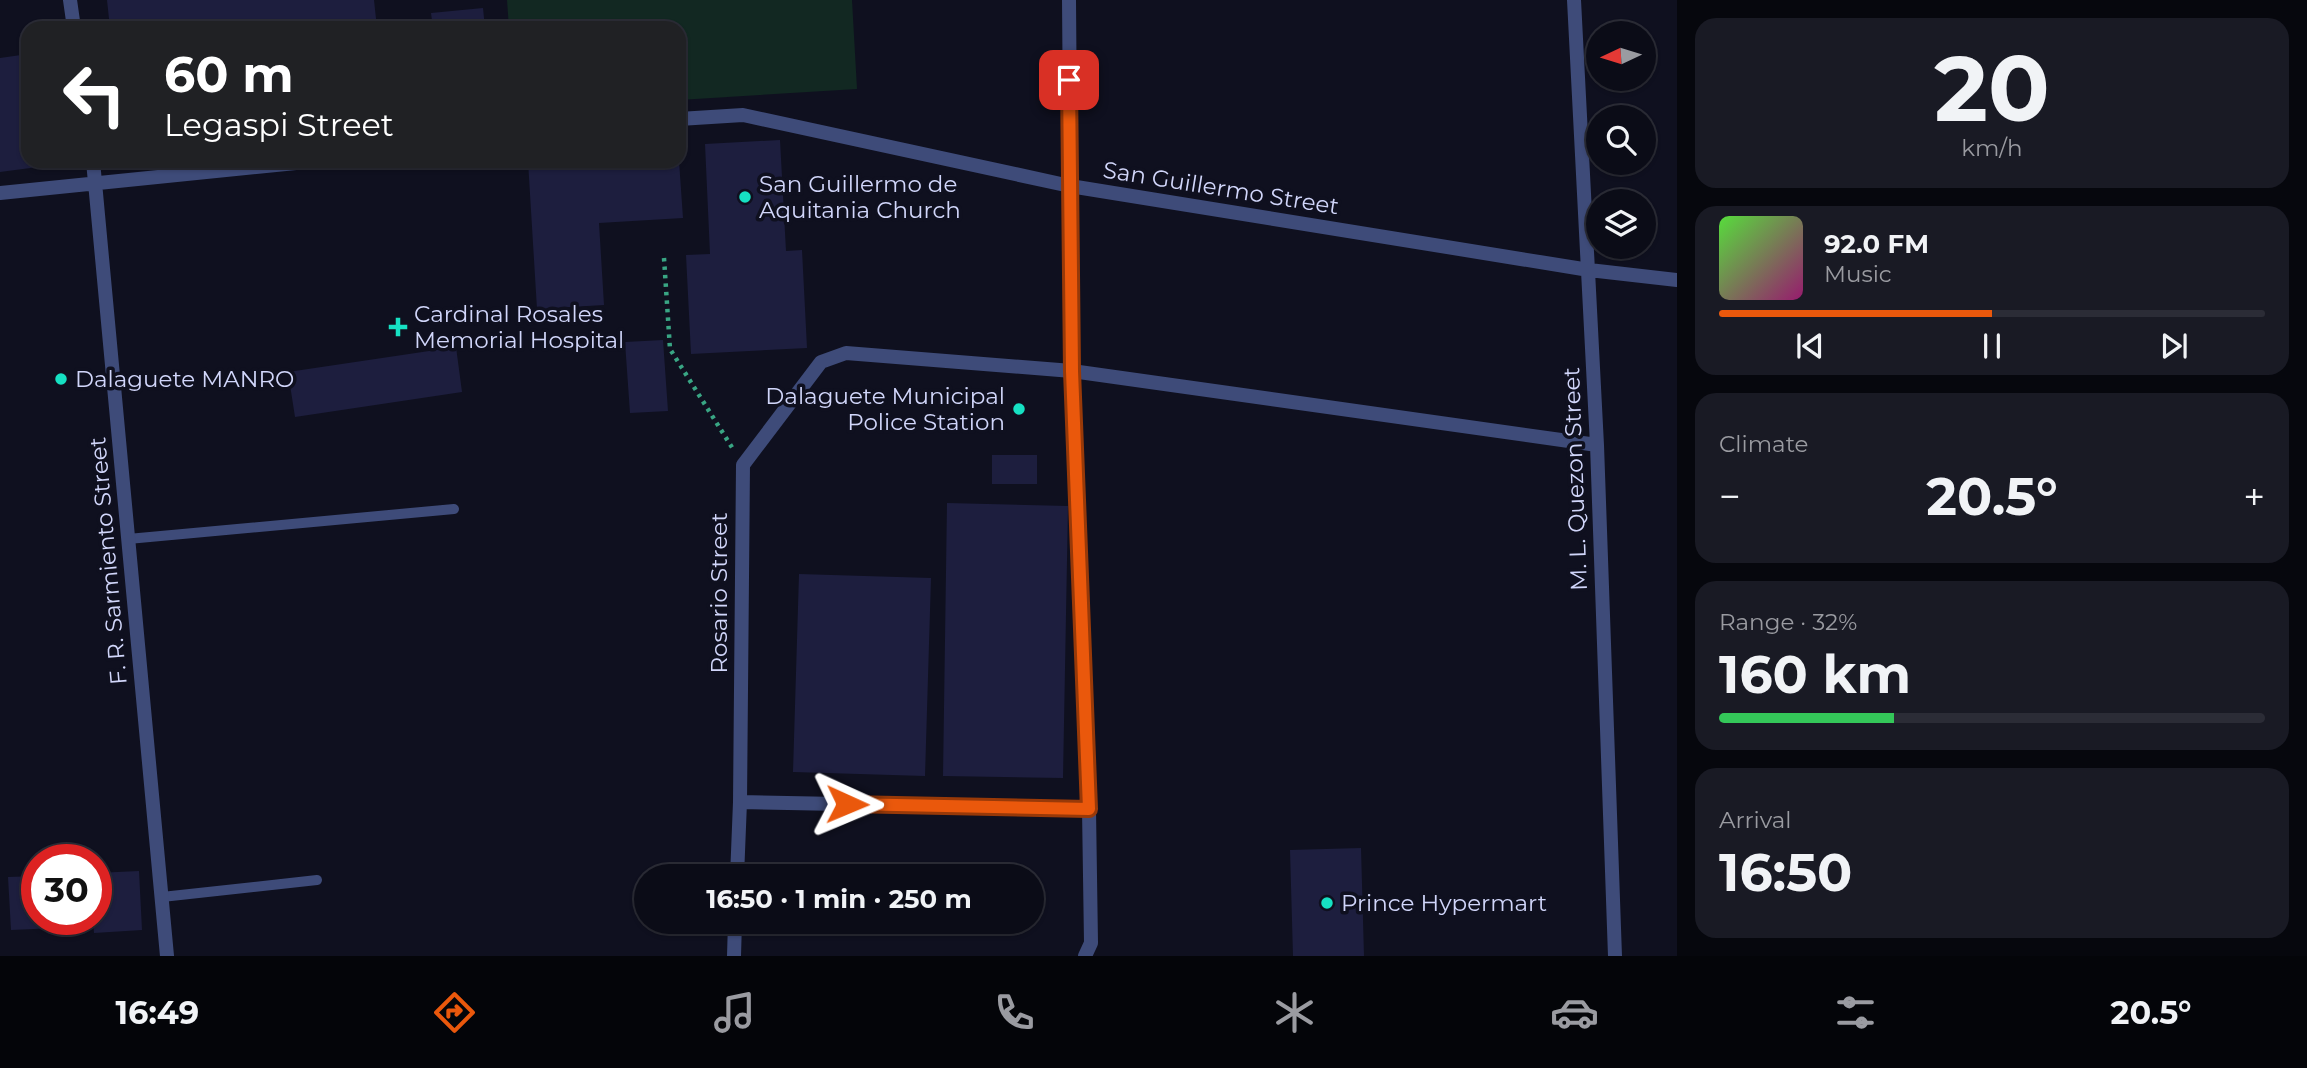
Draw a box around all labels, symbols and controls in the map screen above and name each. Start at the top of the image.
north arrow [1586,21,1656,91]
map controls [1586,21,1656,259]
text: 20 [1934,33,2050,144]
text: 60 m [164,45,294,104]
icon: left [49,49,140,140]
pin [1039,50,1099,110]
icon: arrive [1050,61,1088,99]
text: Legaspi Street [164,105,394,144]
button: search [1586,105,1656,175]
text: km/h [1961,134,2023,162]
street label: San Guillermo Street [1101,156,1341,220]
place label: San Guillermo de Aquitania Church [759,170,961,224]
marker: San Guillermo de Aquitania Church [737,189,753,205]
button: layers [1586,189,1656,259]
text: 92.0 FM [1824,228,1929,260]
text: Music [1824,260,1892,288]
place label: Cardinal Rosales Memorial Hospital [414,300,624,354]
marker: Cardinal Rosales Memorial Hospital [388,317,408,337]
icon: previous [1791,327,1829,365]
icon: pause [1973,327,2011,365]
icon: next [2155,327,2193,365]
place label: Dalaguete MANRO [75,365,294,393]
street label: M. L. Quezon Street [1557,367,1593,591]
marker: Dalaguete MANRO [53,371,69,387]
place label: Dalaguete Municipal Police Station [765,382,1005,436]
marker: Dalaguete Municipal Police Station [1011,401,1027,417]
text: Climate [1719,430,1808,458]
street label: F. R. Sarmiento Street [83,436,133,686]
text: 20.5° [1926,465,2058,528]
text: − [1719,473,1741,520]
text: + [2243,473,2265,520]
street label: Rosario Street [705,512,733,674]
text: Range · 32% [1719,608,1857,636]
text: 160 km [1719,643,1911,706]
position arrow [810,767,884,841]
text: Arrival [1719,806,1792,834]
text: 16:50 [1719,841,1852,904]
speed limit sign: 30 [21,844,112,935]
text: 16:50 · 1 min · 250 m [706,883,972,915]
place label: Prince Hypermart [1341,889,1547,917]
marker: Prince Hypermart [1319,895,1335,911]
icon: directions [430,988,479,1037]
icon: music [710,988,759,1037]
icon: phone [990,988,1039,1037]
icon: climate [1270,988,1319,1037]
icon: car [1550,988,1599,1037]
icon: filters [1831,988,1880,1037]
text: 16:49 [116,993,199,1032]
text: 20.5° [2111,993,2191,1032]

